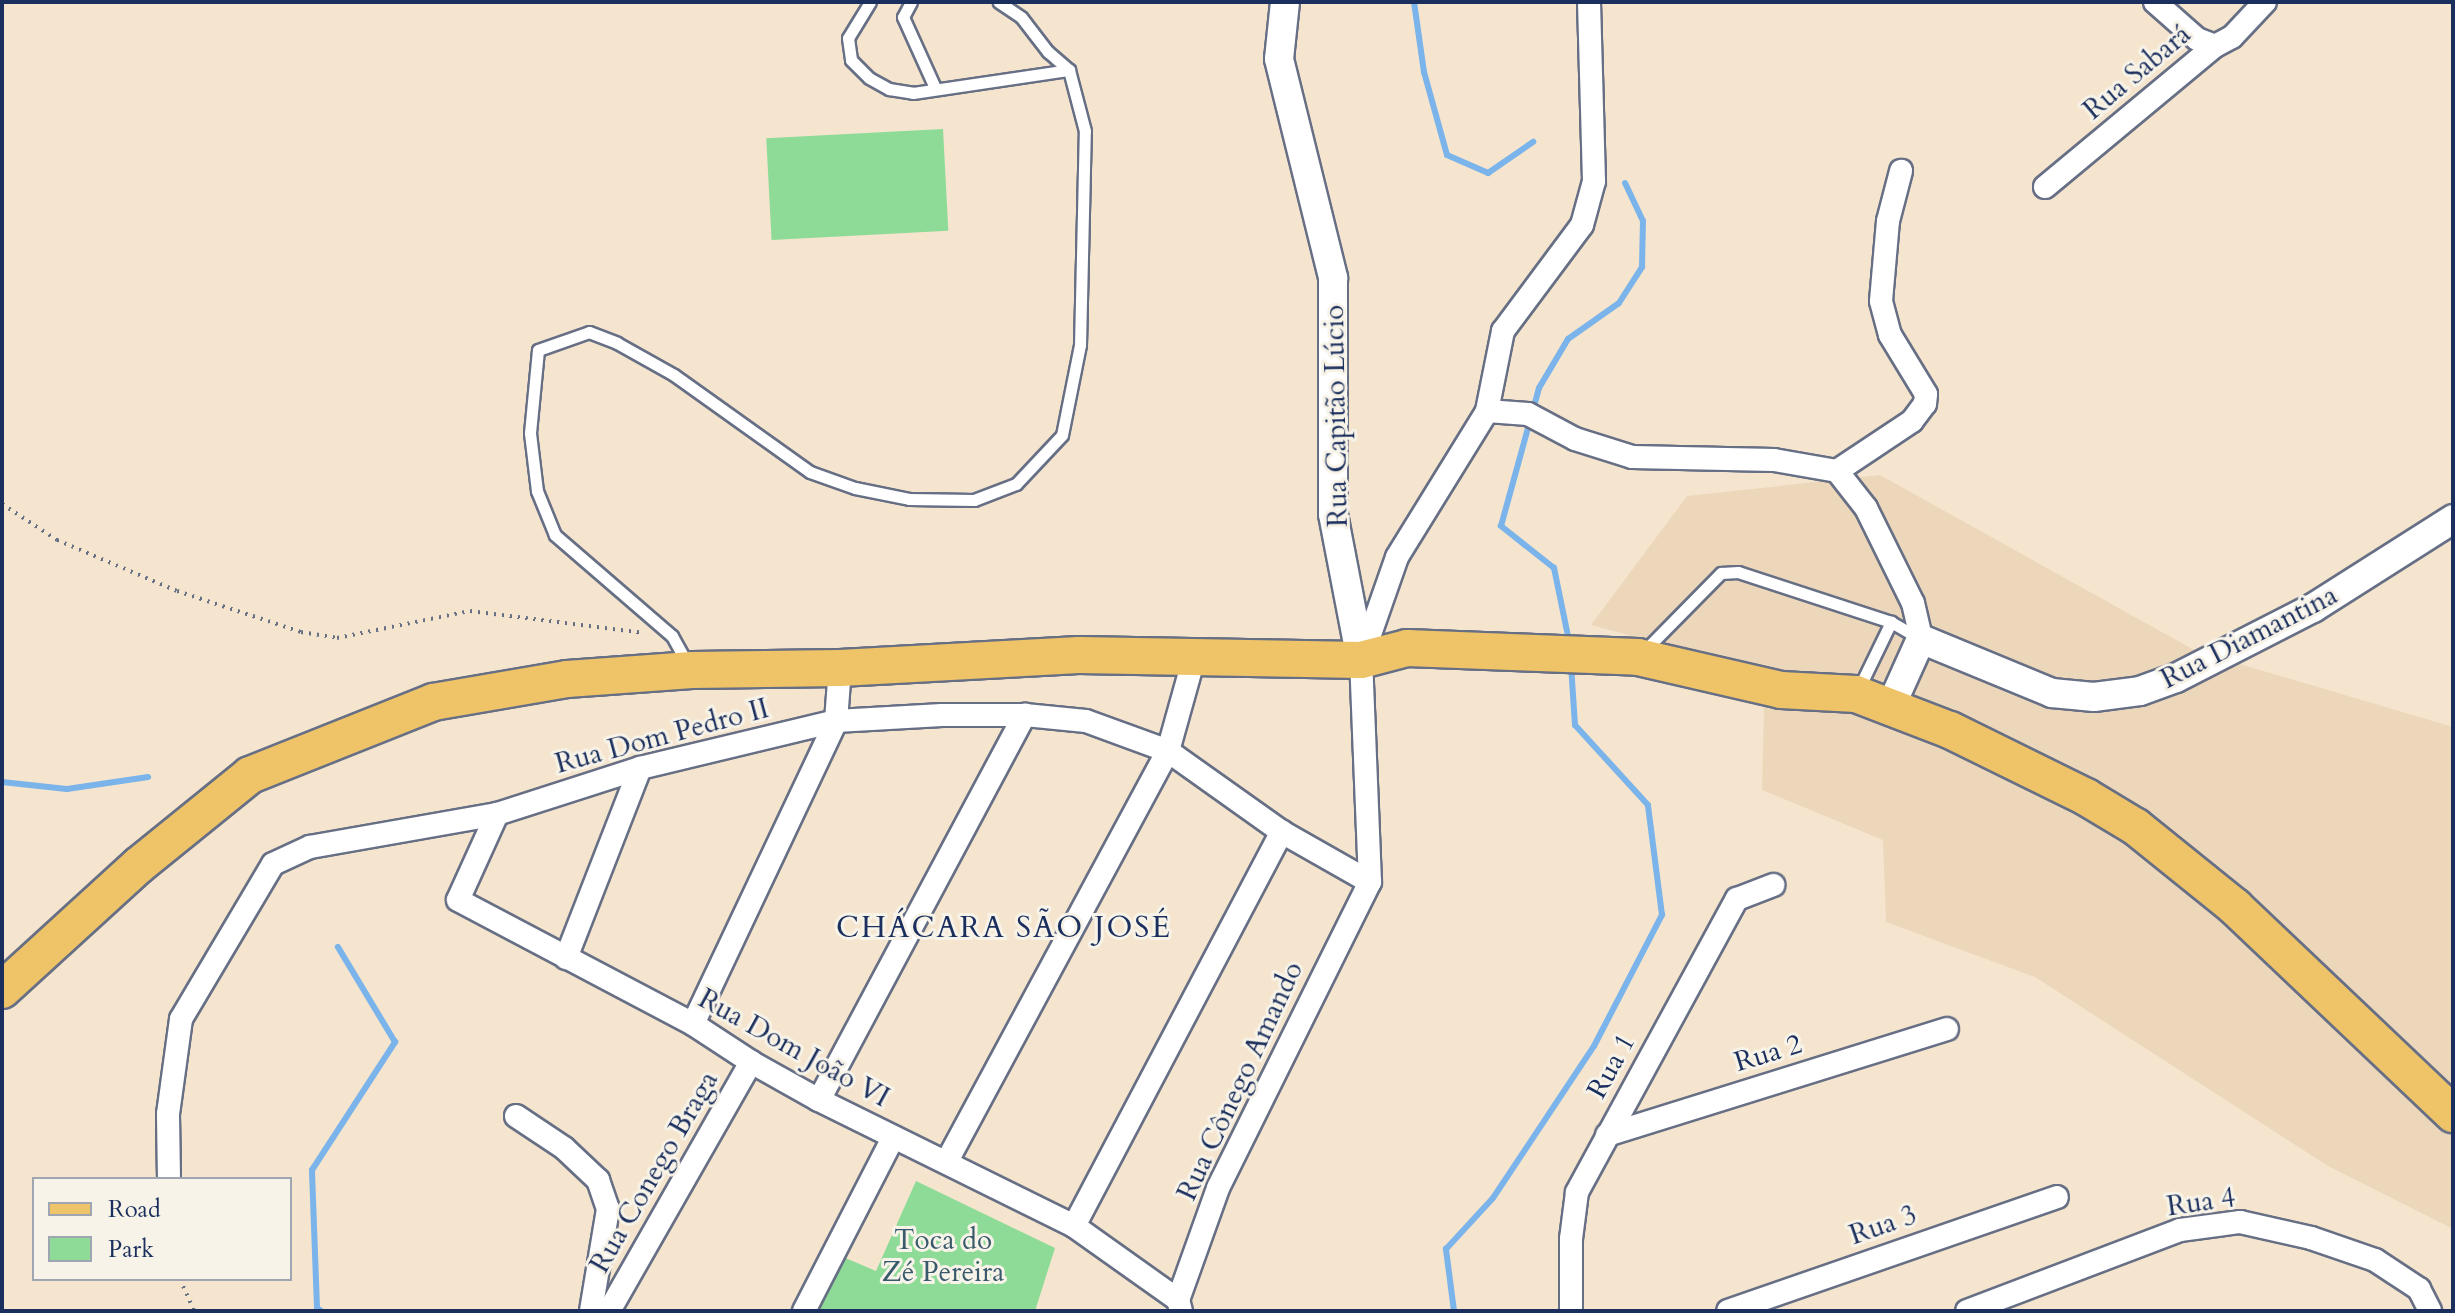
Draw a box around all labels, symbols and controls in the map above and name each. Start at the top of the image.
street label: Rua Sabará [2076,17,2198,127]
street label: Rua Capitão Lúcio [1317,305,1355,527]
street label: Rua Diamantina [2155,578,2343,696]
street label: Rua Dom Pedro II [552,691,772,781]
district label: CHÁCARA SÃO JOSÉ [836,910,1172,946]
street label: Rua Cônego Amando [1170,956,1310,1206]
street label: Rua Dom João VI [693,982,895,1114]
street label: Rua 2 [1730,1027,1806,1079]
street label: Rua 1 [1580,1028,1642,1104]
street label: Rua Conego Braga [583,1065,725,1279]
legend [32,1177,292,1281]
street label: Rua 4 [2165,1181,2237,1223]
text: Road [108,1193,161,1226]
street label: Rua 3 [1845,1198,1921,1252]
park label: Toca do Zé Pereira [882,1223,1004,1289]
text: Park [108,1233,154,1266]

